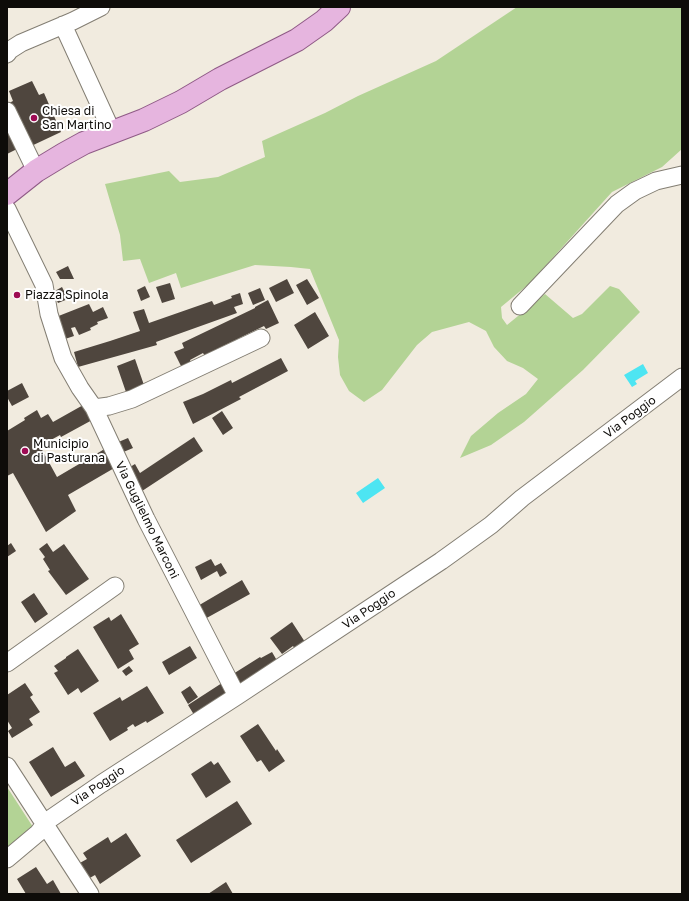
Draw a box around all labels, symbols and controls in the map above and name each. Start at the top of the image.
place label: Chiesa di San Martino [42,104,111,132]
marker: Chiesa di San Martino [29,113,39,123]
place label: Piazza Spinola [25,288,108,302]
marker: Piazza Spinola [12,290,22,300]
street label: Via Poggio [601,393,659,441]
place label: Municipio di Pasturana [33,437,105,465]
marker: Municipio di Pasturana [20,446,30,456]
street label: Via Guglielmo Marconi [112,459,182,581]
street label: Via Poggio [340,586,398,632]
street label: Via Poggio [69,763,127,809]

